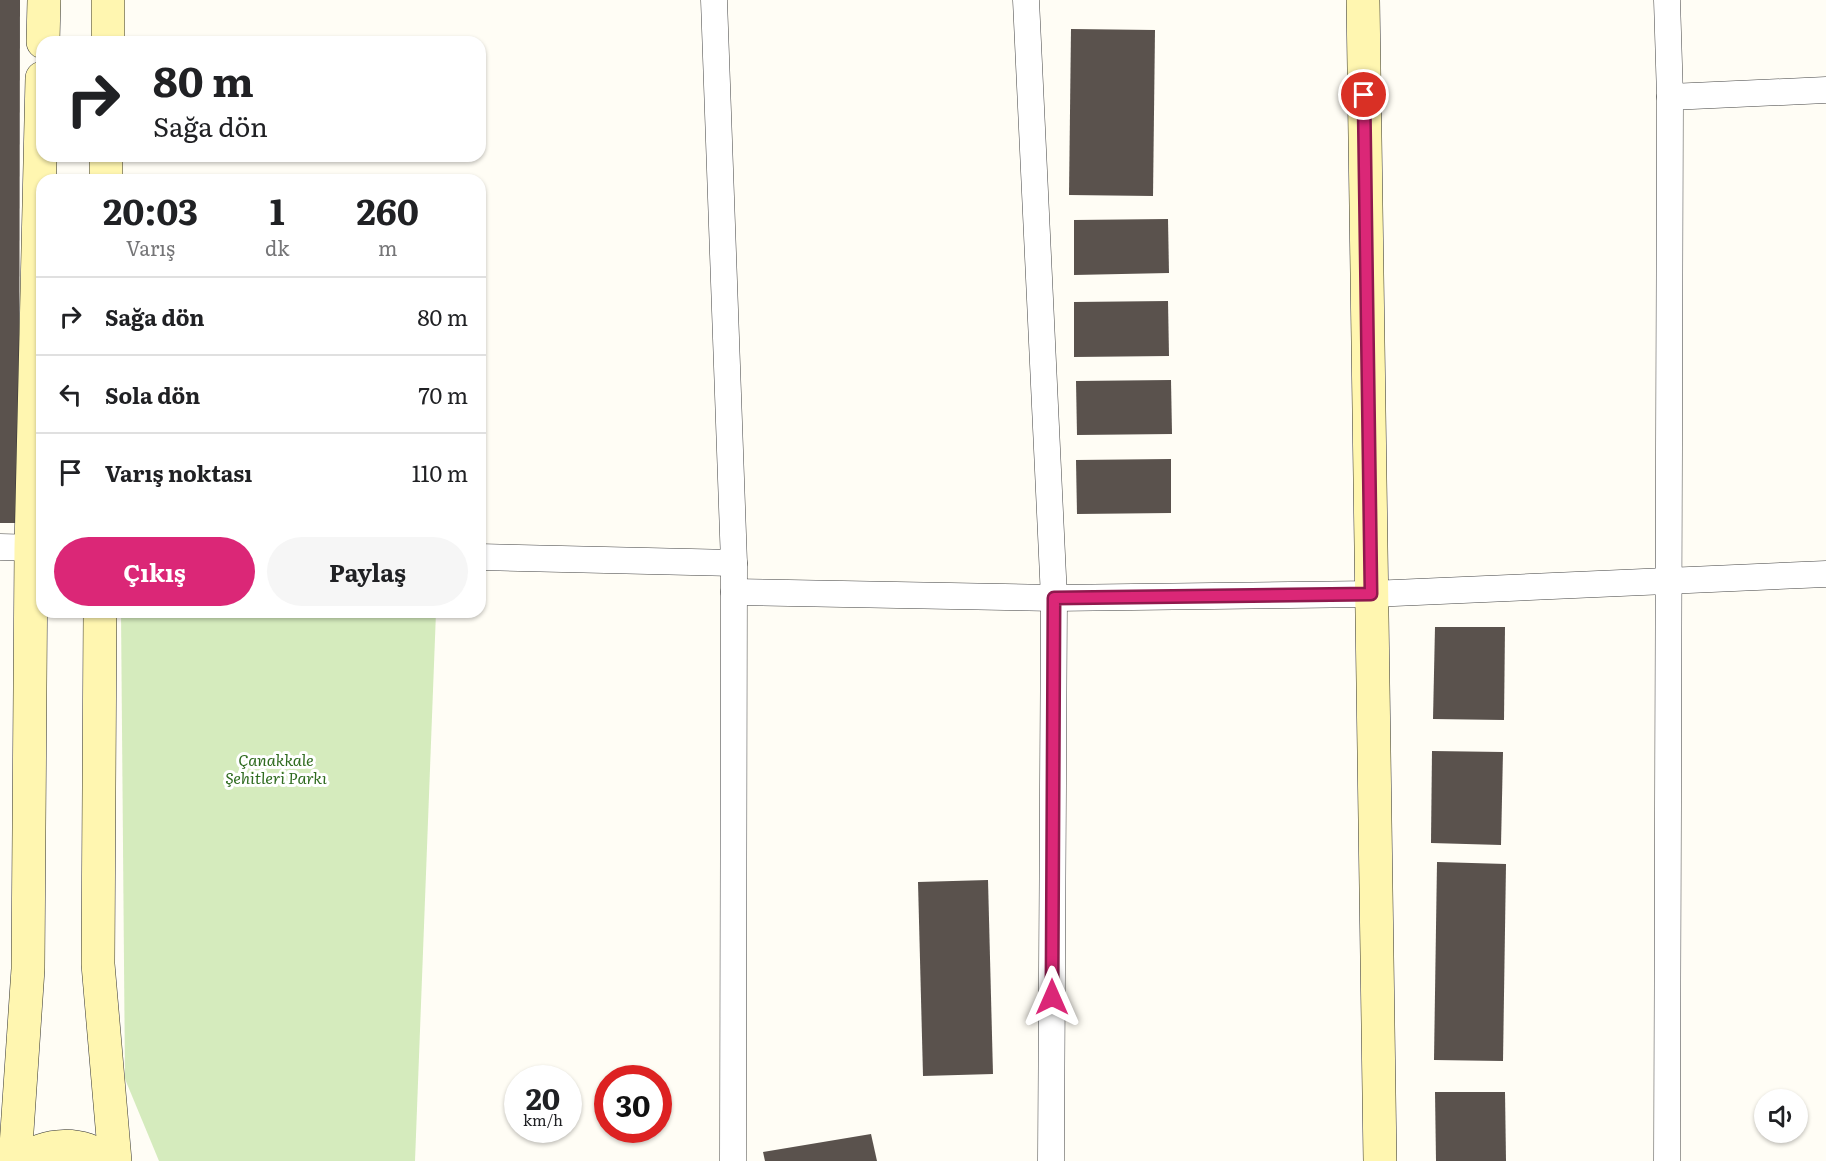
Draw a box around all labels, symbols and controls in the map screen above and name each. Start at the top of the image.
text: 80 m [153,48,254,110]
icon: right [54,60,132,138]
pin [1338,69,1389,120]
icon: arrive [1347,78,1380,111]
text: Sağa dön [153,105,268,145]
text: 20:03 [103,183,198,236]
text: 1 [270,183,285,236]
text: 260 [356,183,419,236]
text: Varış [126,232,175,262]
text: dk [265,232,289,262]
text: m [378,232,397,262]
icon: right [54,300,87,333]
text: Sağa dön [105,300,205,333]
text: 80 m [417,300,468,333]
icon: left [54,378,87,411]
text: Sola dön [105,378,200,411]
text: 70 m [418,378,468,411]
icon: arrive [54,456,87,489]
text: Varış noktası [105,456,252,489]
text: 110 m [412,456,468,489]
button: Çıkış [54,537,255,606]
button: Paylaş [267,537,468,606]
park label: Çanakkale Şehitleri Parkı [225,747,327,789]
position arrow [1020,965,1084,1029]
speed limit sign: 30 [594,1065,672,1143]
text: 20 [526,1075,560,1119]
map controls [1754,1089,1808,1143]
button: sound [1754,1089,1808,1143]
text: km/h [523,1108,563,1131]

